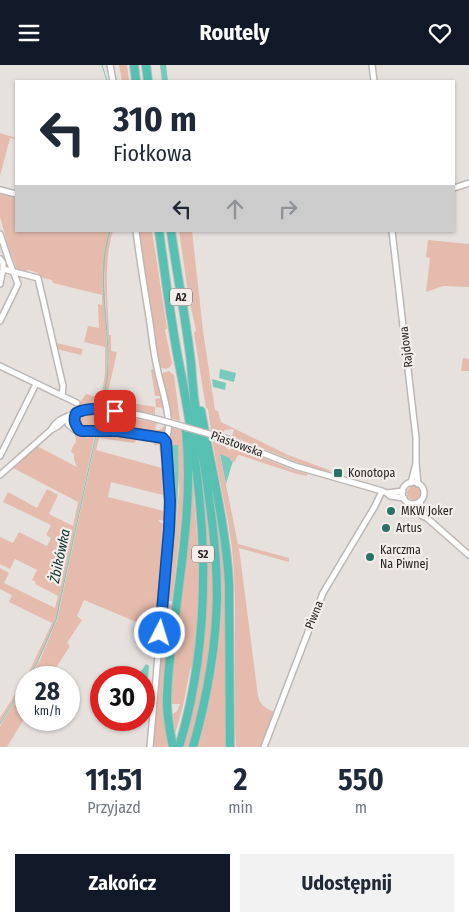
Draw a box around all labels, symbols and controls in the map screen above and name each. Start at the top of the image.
icon: menu [15,19,43,47]
text: Routely [200,19,269,46]
icon: heart [426,19,454,47]
text: 310 m [113,98,197,140]
icon: left [30,100,95,165]
text: Fiołkowa [113,140,192,167]
icon: left [168,195,196,223]
icon: ahead [221,195,249,223]
icon: right [274,195,302,223]
road number: A2 [170,288,192,305]
street label: Rajdowa [397,325,415,368]
pin [94,390,136,432]
icon: arrive [101,397,129,425]
street label: Piastowska [209,428,265,460]
place label: Konotopa [348,466,395,480]
marker: Konotopa [332,467,344,479]
place label: MKW Joker [401,504,454,518]
marker: MKW Joker [385,505,397,517]
place label: Artus [396,521,422,535]
marker: Artus [380,522,392,534]
water label: Żbikówka [45,527,74,586]
place label: Karczma Na Piwnej [380,543,428,571]
road number: S2 [192,545,214,563]
marker: Karczma Na Piwnej [364,551,376,563]
street label: Piwna [302,599,326,631]
position arrow [133,606,185,658]
speed limit sign: 30 [90,666,155,731]
text: 28 [35,677,60,707]
text: km/h [34,704,61,718]
text: 11:51 [85,762,143,798]
text: 2 [234,762,247,798]
text: 550 [338,762,384,798]
text: Przyjazd [87,798,141,817]
text: min [228,798,253,817]
text: m [355,798,367,817]
button: Zakończ [15,854,230,912]
button: Udostępnij [240,854,454,912]

